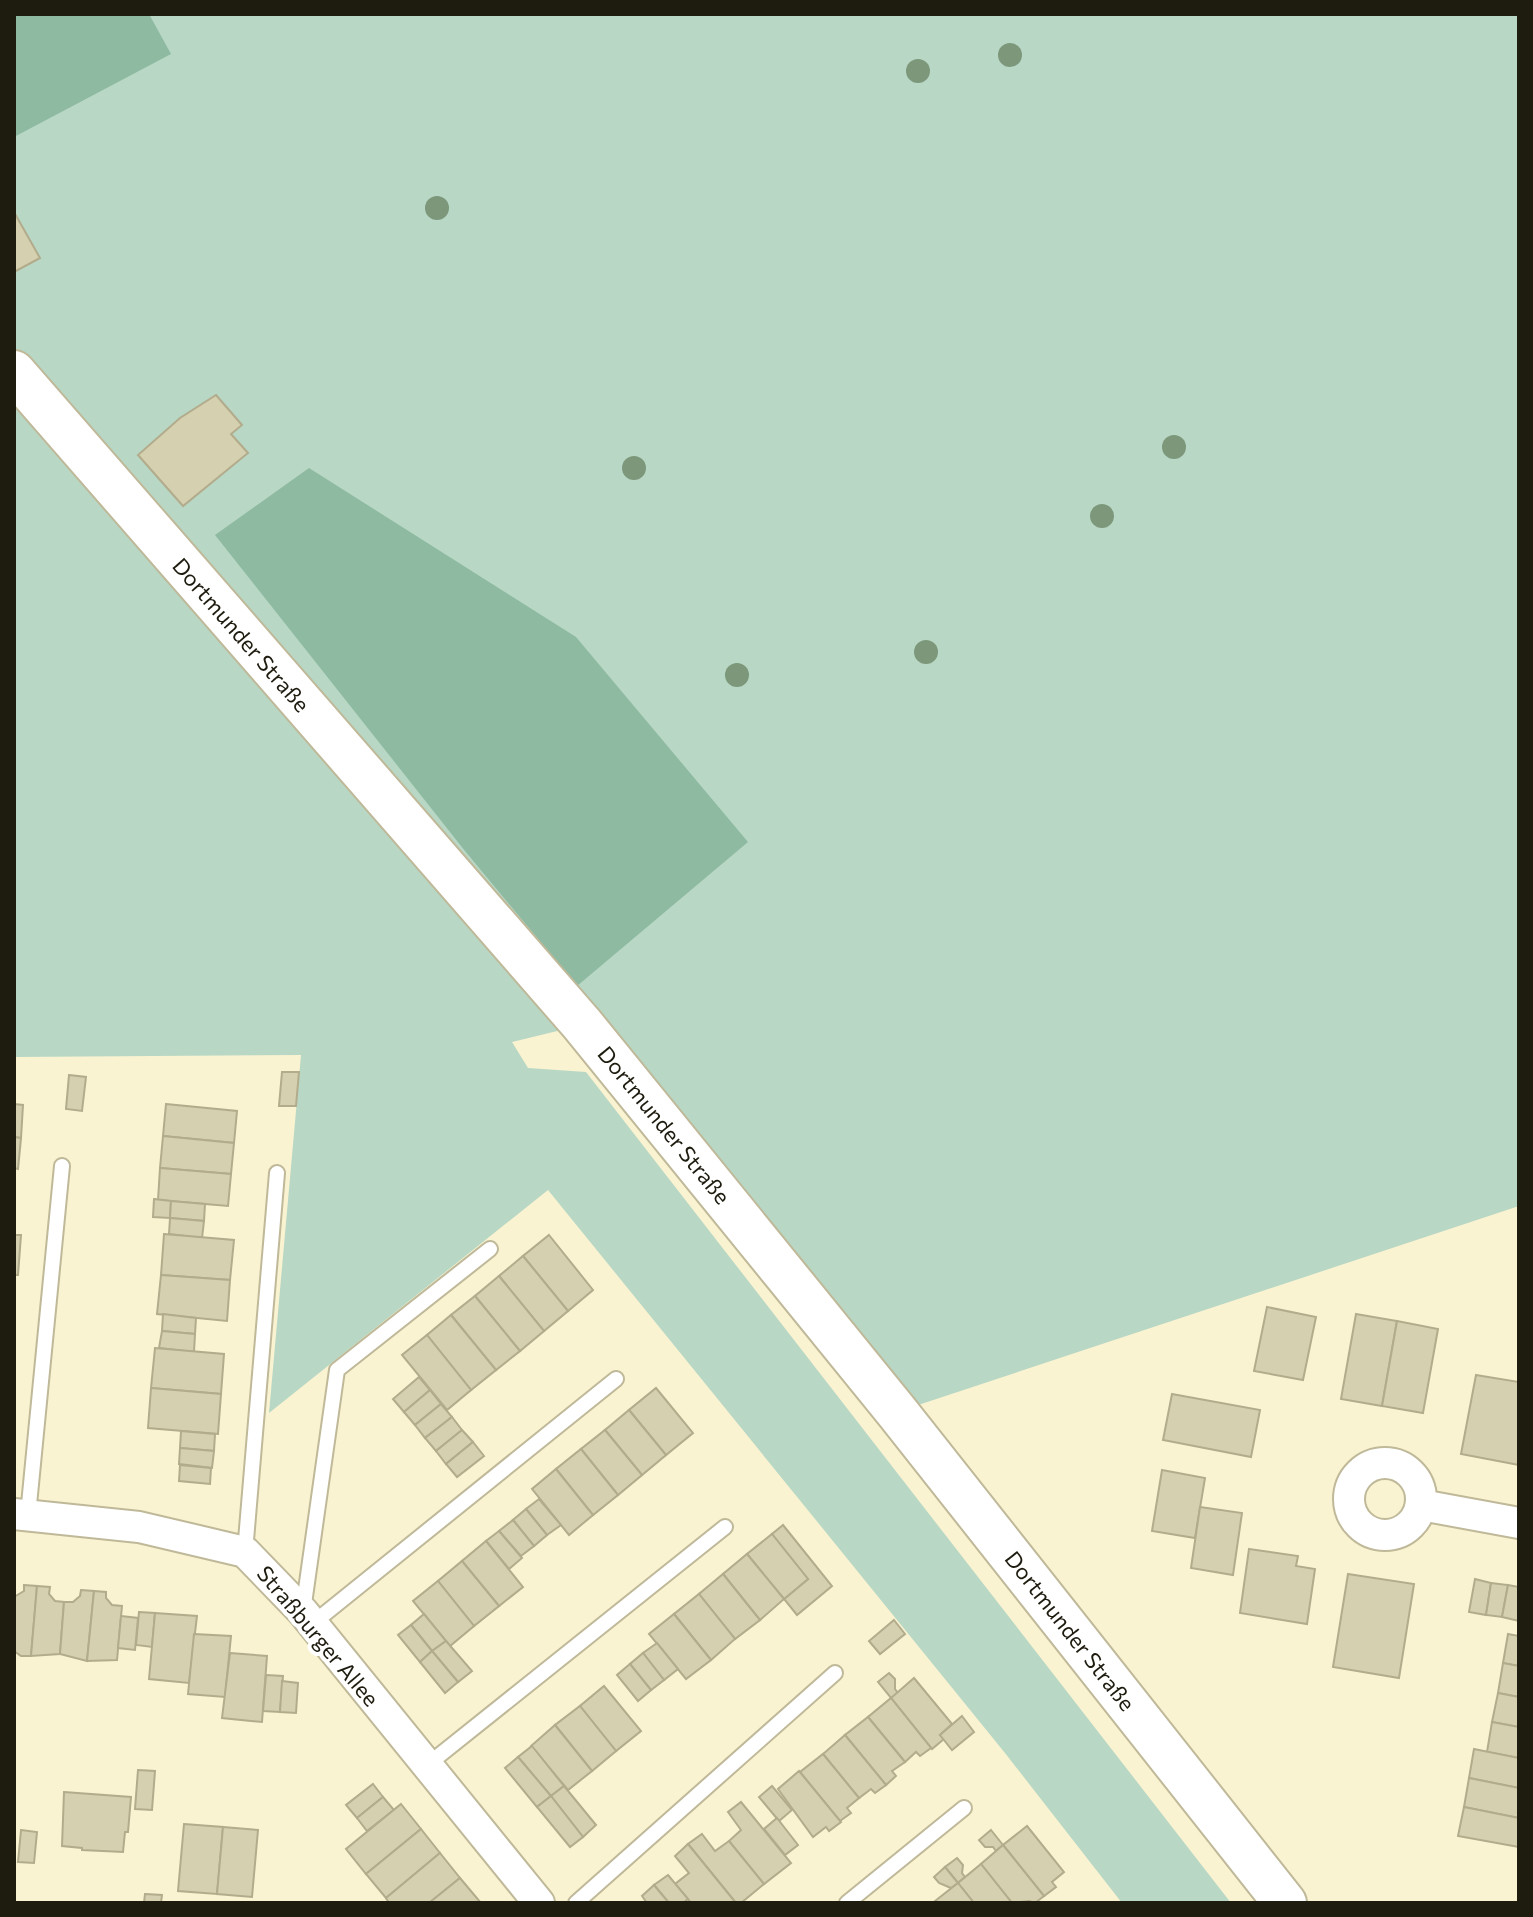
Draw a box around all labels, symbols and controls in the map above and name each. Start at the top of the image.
street label: Dortmunder Straße [167,552,316,717]
street label: Dortmunder Straße [592,1040,736,1209]
street label: Dortmunder Straße [1000,1545,1141,1716]
street label: Straßburger Allee [252,1560,385,1711]

